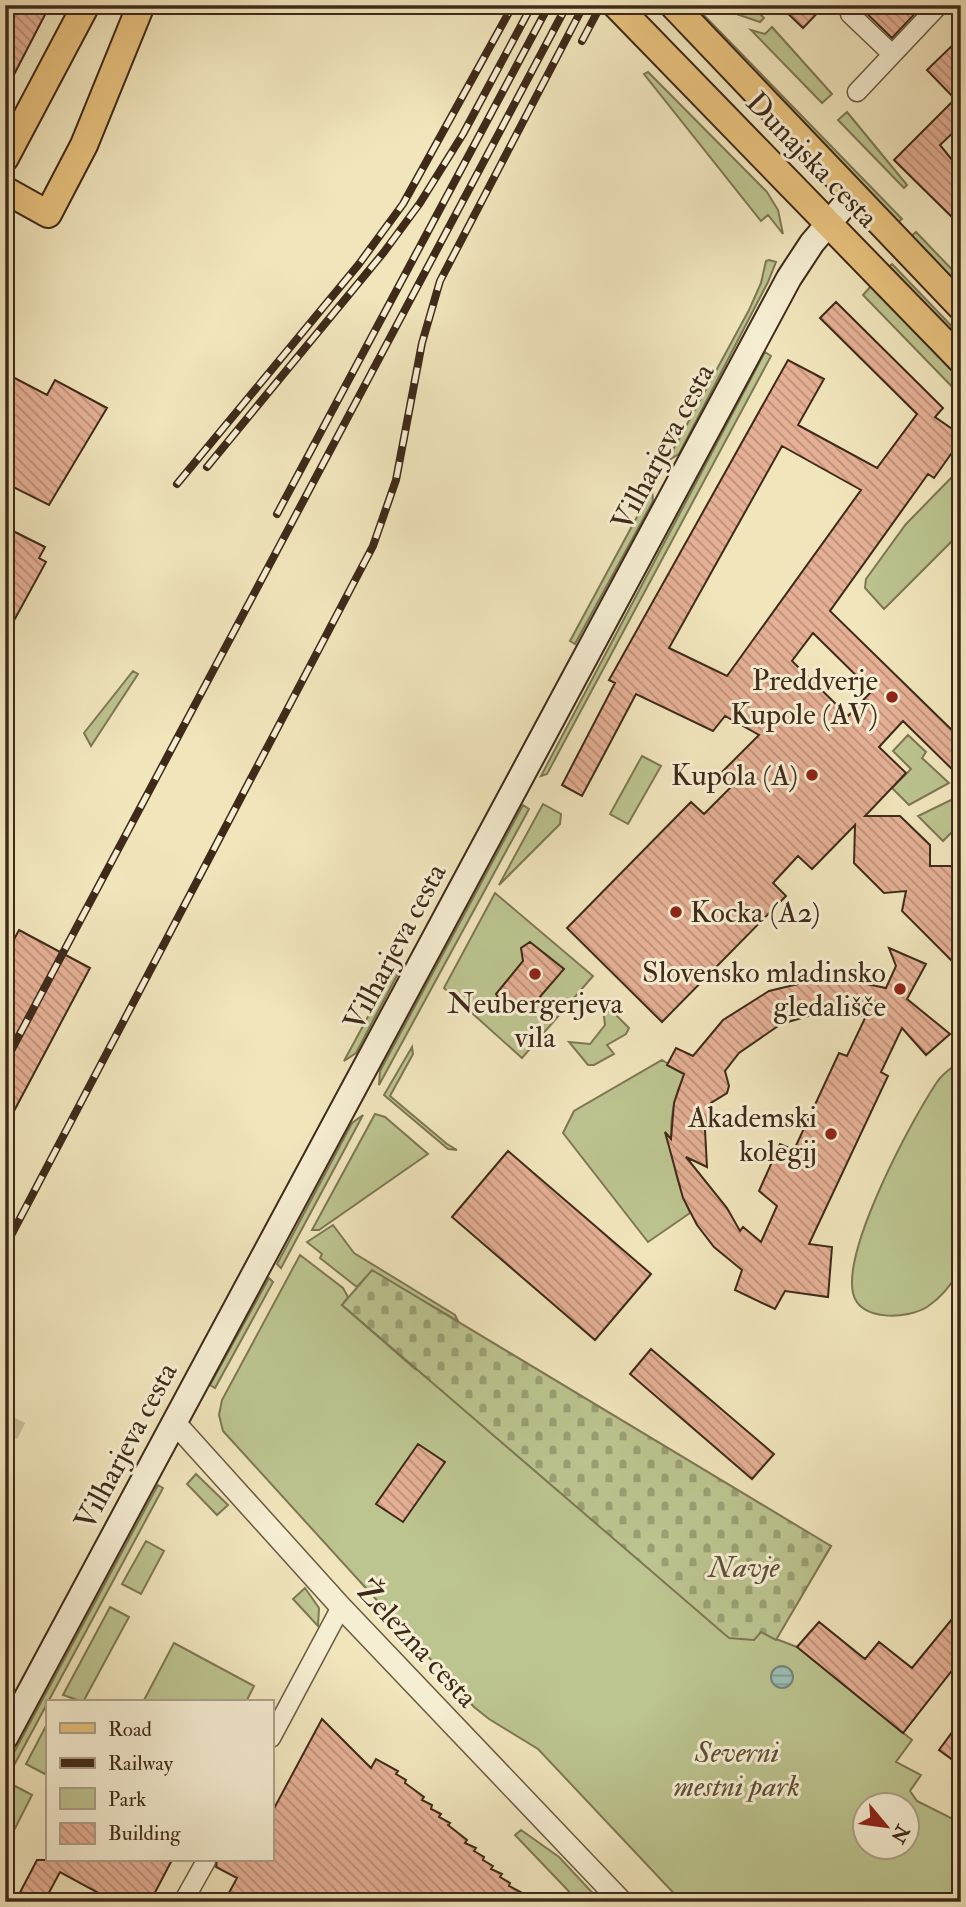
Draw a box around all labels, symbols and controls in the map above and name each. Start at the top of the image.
street label: Dunajska cesta [738,84,886,236]
street label: Vilharjeva cesta [603,357,723,537]
place label: Preddverje Kupole (AV) [730,662,878,733]
marker: Preddverje Kupole (AV) [884,689,900,705]
place label: Kupola (A) [671,757,798,794]
marker: Kupola (A) [804,767,820,783]
street label: Vilharjeva cesta [335,857,455,1037]
place label: Kocka (A2) [690,894,820,931]
marker: Kocka (A2) [668,904,684,920]
place label: Slovensko mladinsko gledališče [642,954,886,1025]
marker: Neubergerjeva vila [527,966,543,982]
marker: Slovensko mladinsko gledališče [892,981,908,997]
place label: Neubergerjeva vila [447,985,623,1056]
place label: Akademski kolegij [687,1099,817,1170]
marker: Akademski kolegij [823,1126,839,1142]
street label: Vilharjeva cesta [66,1356,186,1536]
park label: Navje [706,1549,781,1586]
street label: Železna cesta [349,1573,486,1716]
legend [46,1700,273,1862]
text: Road [108,1716,153,1743]
park label: Severni mestni park [674,1734,800,1805]
text: Railway [108,1750,174,1777]
text: Park [108,1786,146,1813]
north arrow [850,1792,920,1862]
text: Building [108,1820,181,1847]
text: N [885,1820,915,1848]

